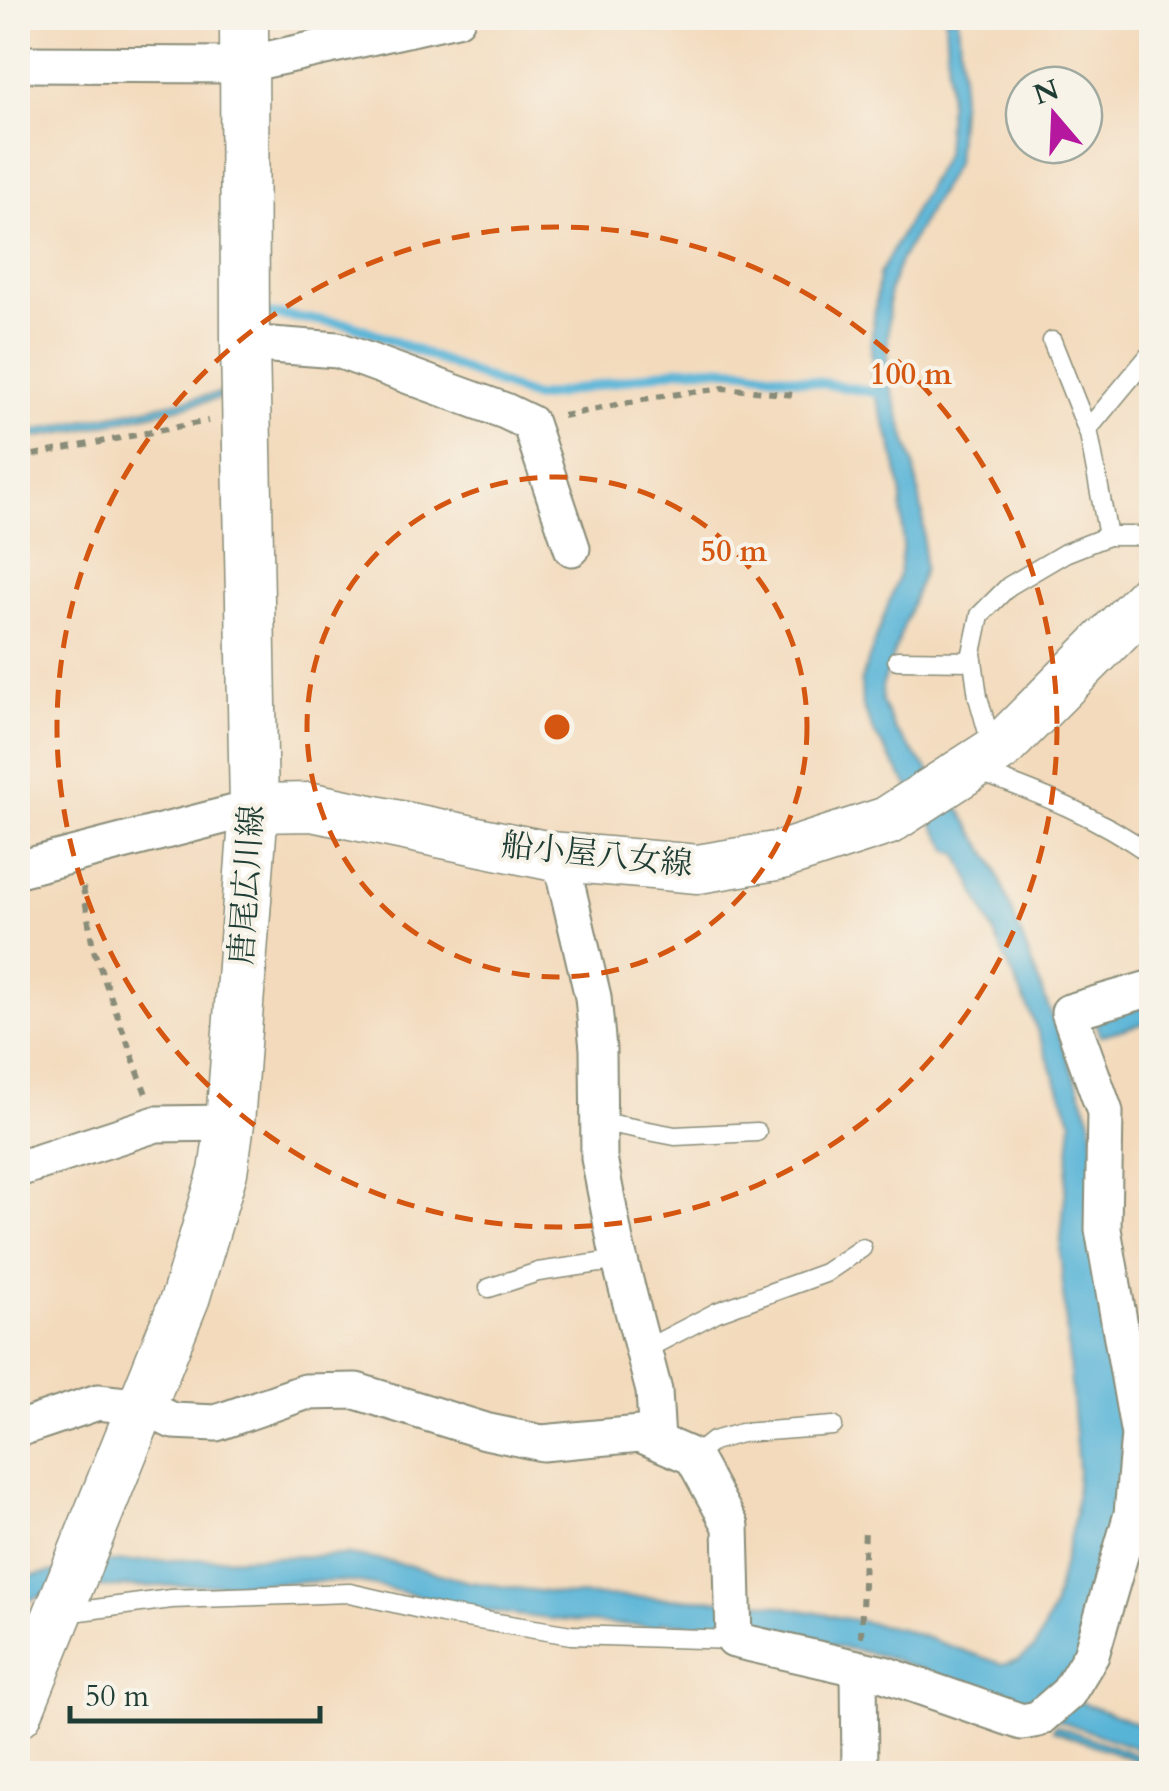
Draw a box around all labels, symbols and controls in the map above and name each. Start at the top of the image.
north arrow [1004,65,1104,165]
text: N [1029,70,1064,114]
text: 100 m [870,354,952,395]
text: 50 m [701,531,768,572]
centre of rings [539,709,575,745]
street label: 唐尾広川線 [219,804,275,966]
street label: 船小屋八女線 [499,823,695,887]
scale bar [70,1661,320,1723]
text: 50 m [85,1676,150,1717]

